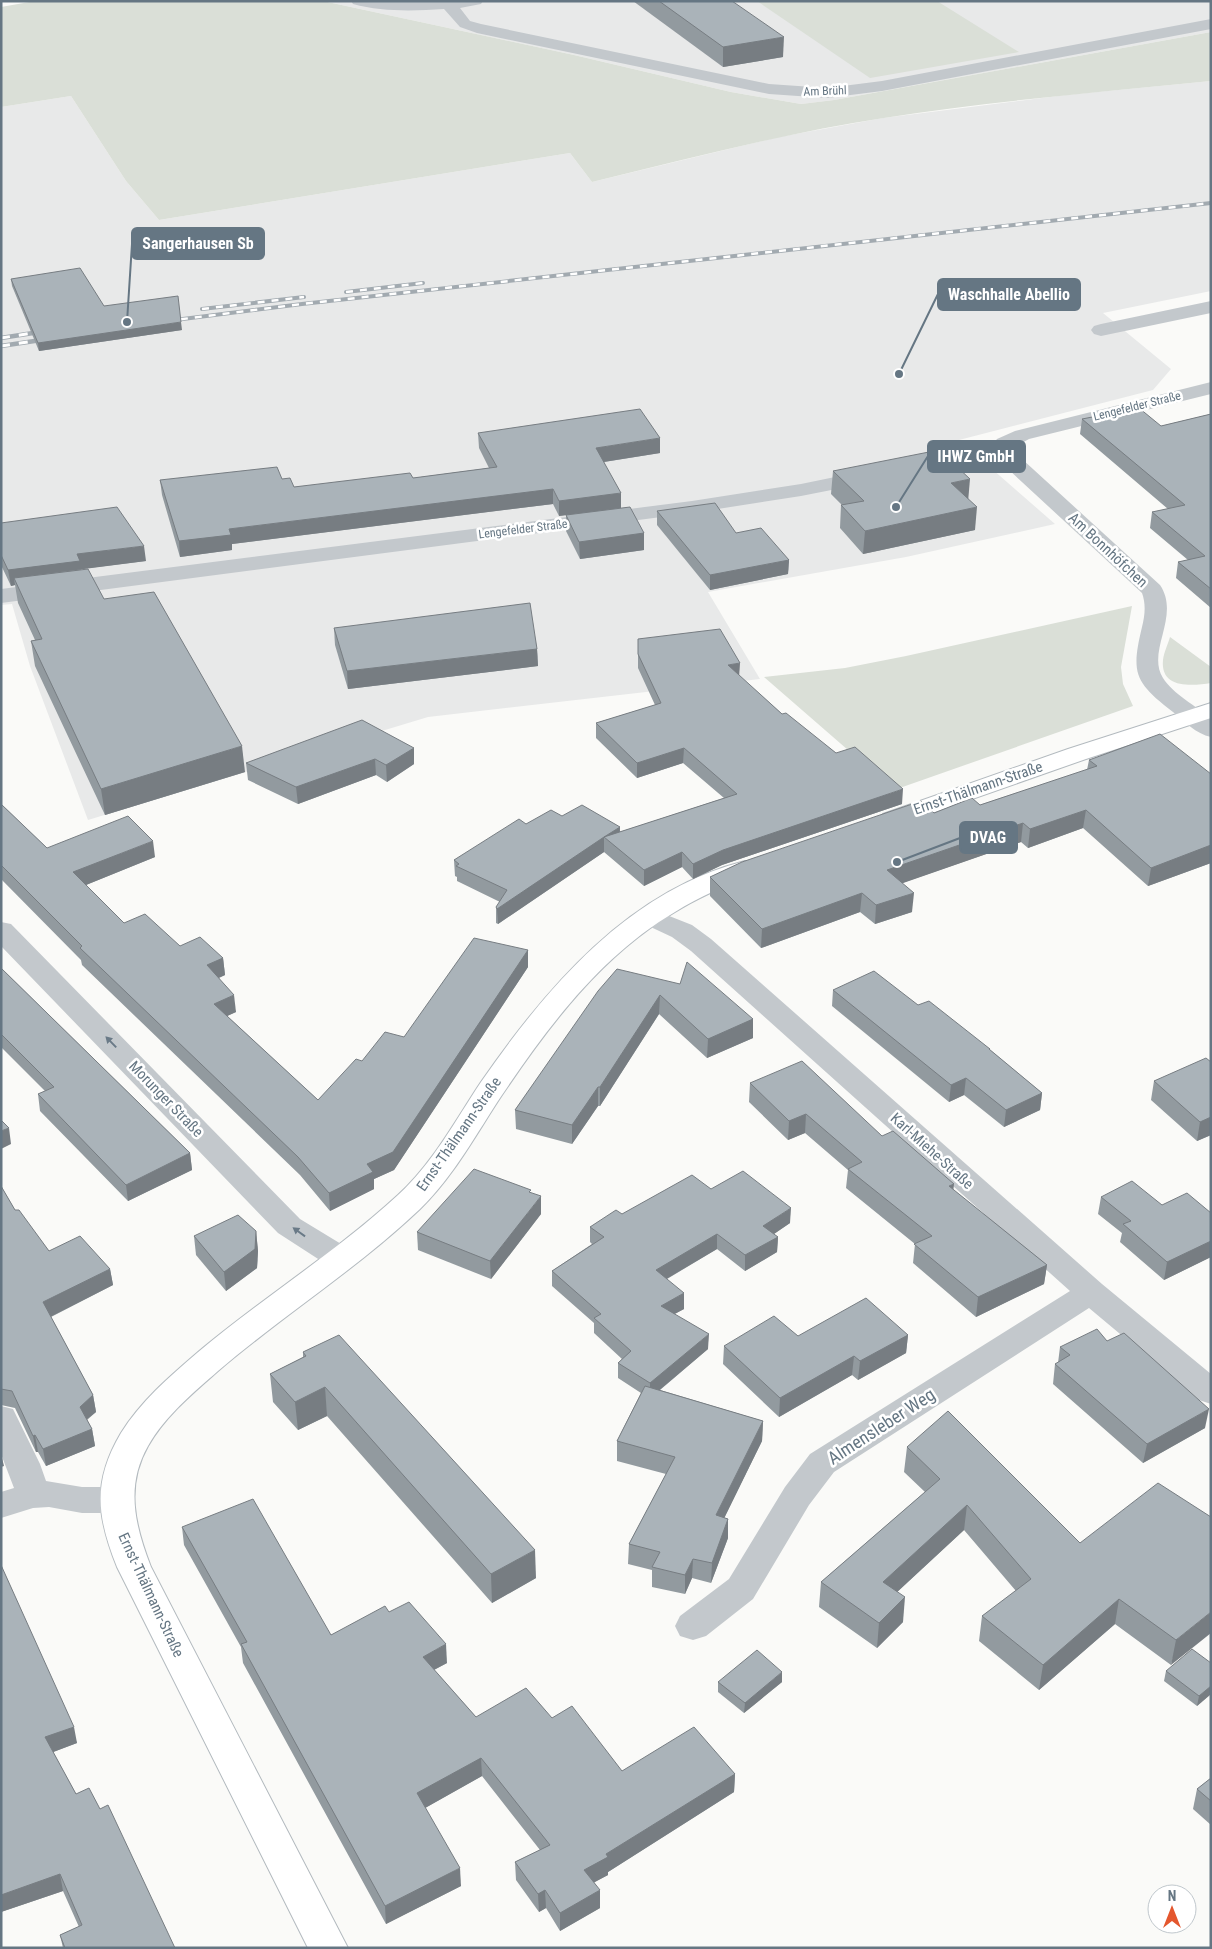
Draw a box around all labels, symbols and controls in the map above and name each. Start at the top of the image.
street label: Am Brühl [803,83,847,99]
callout: Sangerhausen Sb [132,228,264,259]
text: Sangerhausen Sb [142,234,254,253]
callout: Waschhalle Abellio [938,279,1080,310]
text: Waschhalle Abellio [948,285,1070,304]
street label: Lengefelder Straße [1092,388,1182,424]
callout: IHWZ GmbH [928,441,1025,472]
text: IHWZ GmbH [937,447,1015,466]
street label: Am Bonnhöfchen [1065,509,1151,591]
street label: Lengefelder Straße [478,517,569,541]
street label: Ernst-Thälmann-Straße [911,757,1045,819]
callout: DVAG [960,822,1017,853]
text: DVAG [970,828,1006,847]
one-way arrow [105,1036,117,1048]
street label: Morunger Straße [125,1057,207,1141]
street label: Ernst-Thälmann-Straße [413,1073,505,1195]
street label: Karl-Miehe-Straße [887,1109,977,1193]
one-way arrow [293,1227,306,1238]
street label: Almensleber Weg [823,1384,939,1468]
street label: Ernst-Thälmann-Straße [114,1530,188,1660]
north arrow [1147,1884,1197,1934]
text: N [1168,1888,1176,1904]

